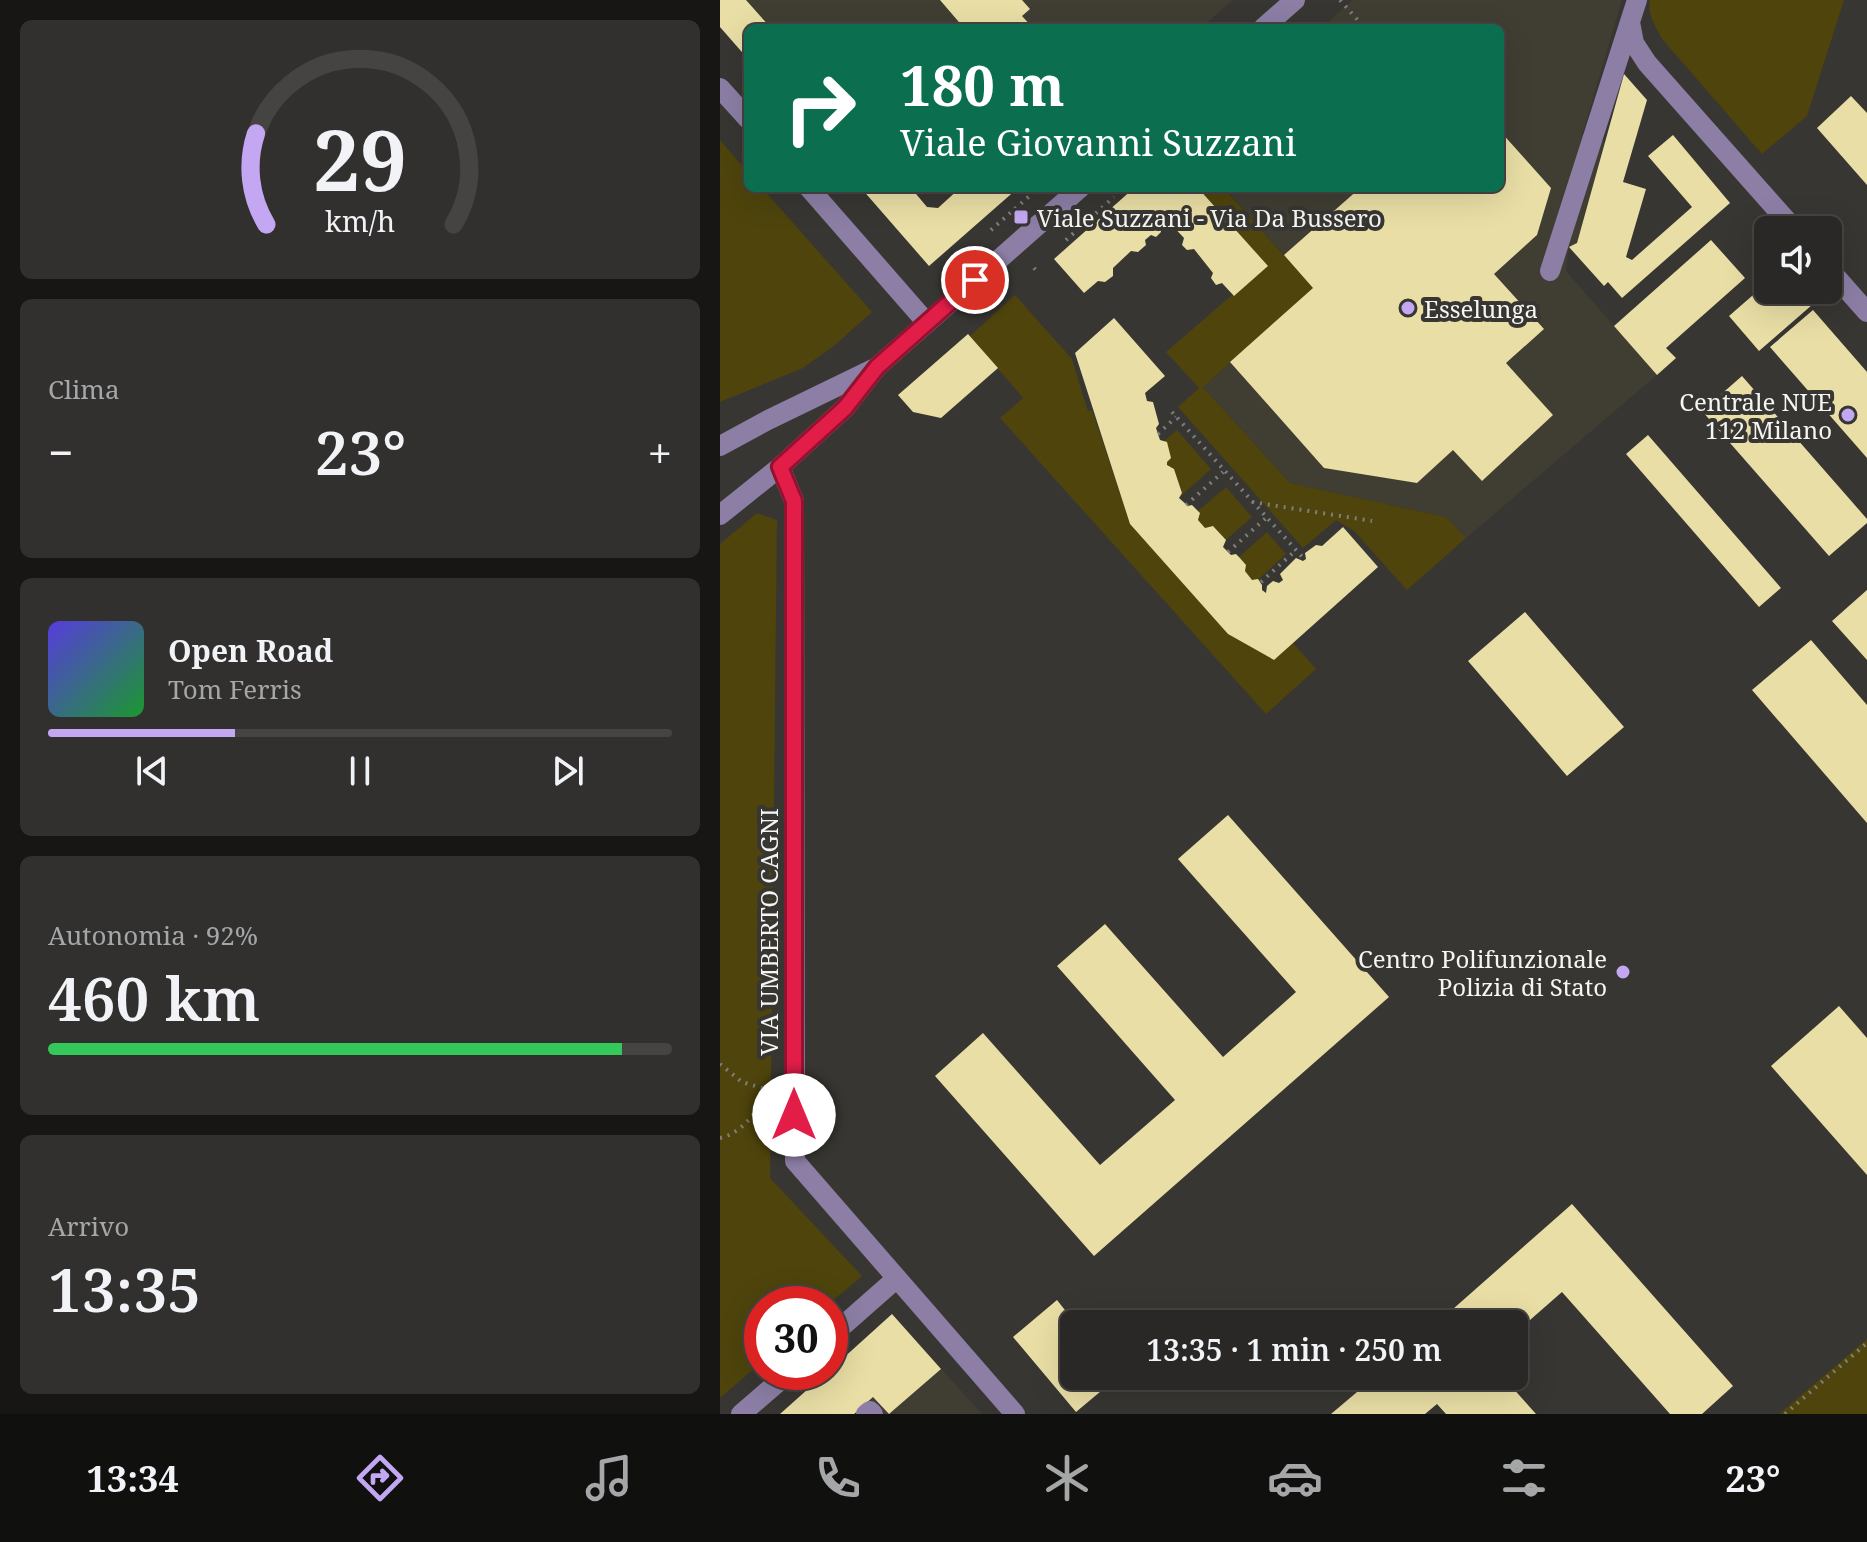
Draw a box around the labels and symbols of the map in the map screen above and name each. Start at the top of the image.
place label: Viale Suzzani - Via Da Bussero [1037,201,1382,234]
marker: Viale Suzzani - Via Da Bussero [1012,208,1030,226]
pin [941,246,1009,314]
place label: Esselunga [1424,292,1538,325]
marker: Esselunga [1399,299,1417,317]
place label: Centrale NUE 112 Milano [1679,385,1832,446]
marker: Centrale NUE 112 Milano [1839,406,1857,424]
street label: VIA UMBERTO CAGNI [752,808,785,1056]
place label: Centro Polifunzionale Polizia di Stato [1358,942,1607,1003]
marker: Centro Polifunzionale Polizia di Stato [1614,963,1632,981]
position arrow [752,1073,836,1157]
speed limit sign: 30 [744,1286,848,1390]

